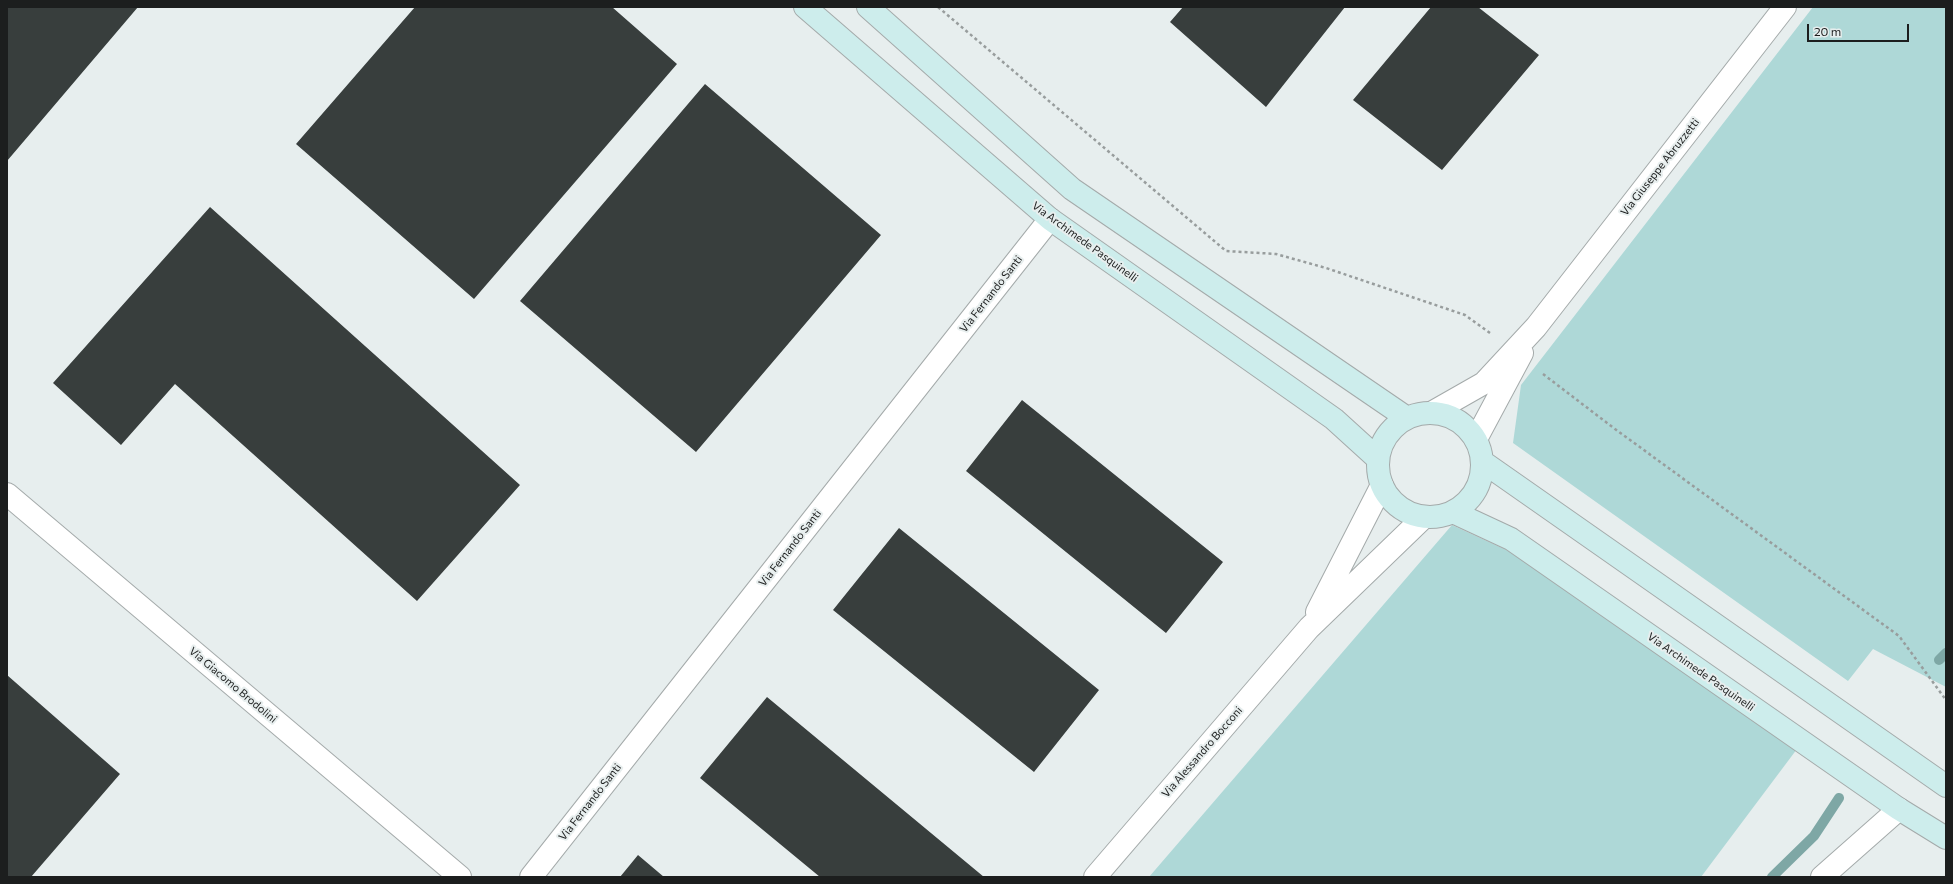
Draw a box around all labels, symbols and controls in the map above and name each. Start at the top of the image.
scale bar [1809,16,1911,42]
text: 20 m [1814,24,1841,38]
street label: Via Giuseppe Abruzzetti [1618,116,1702,218]
street label: Via Archimede Pasquinelli [1029,199,1141,285]
street label: Via Fernando Santi [957,253,1025,335]
street label: Via Fernando Santi [756,507,824,589]
street label: Via Archimede Pasquinelli [1645,630,1757,714]
street label: Via Giacomo Brodolini [186,644,280,726]
street label: Via Alessandro Bocconi [1159,704,1245,800]
street label: Via Fernando Santi [556,761,624,843]

